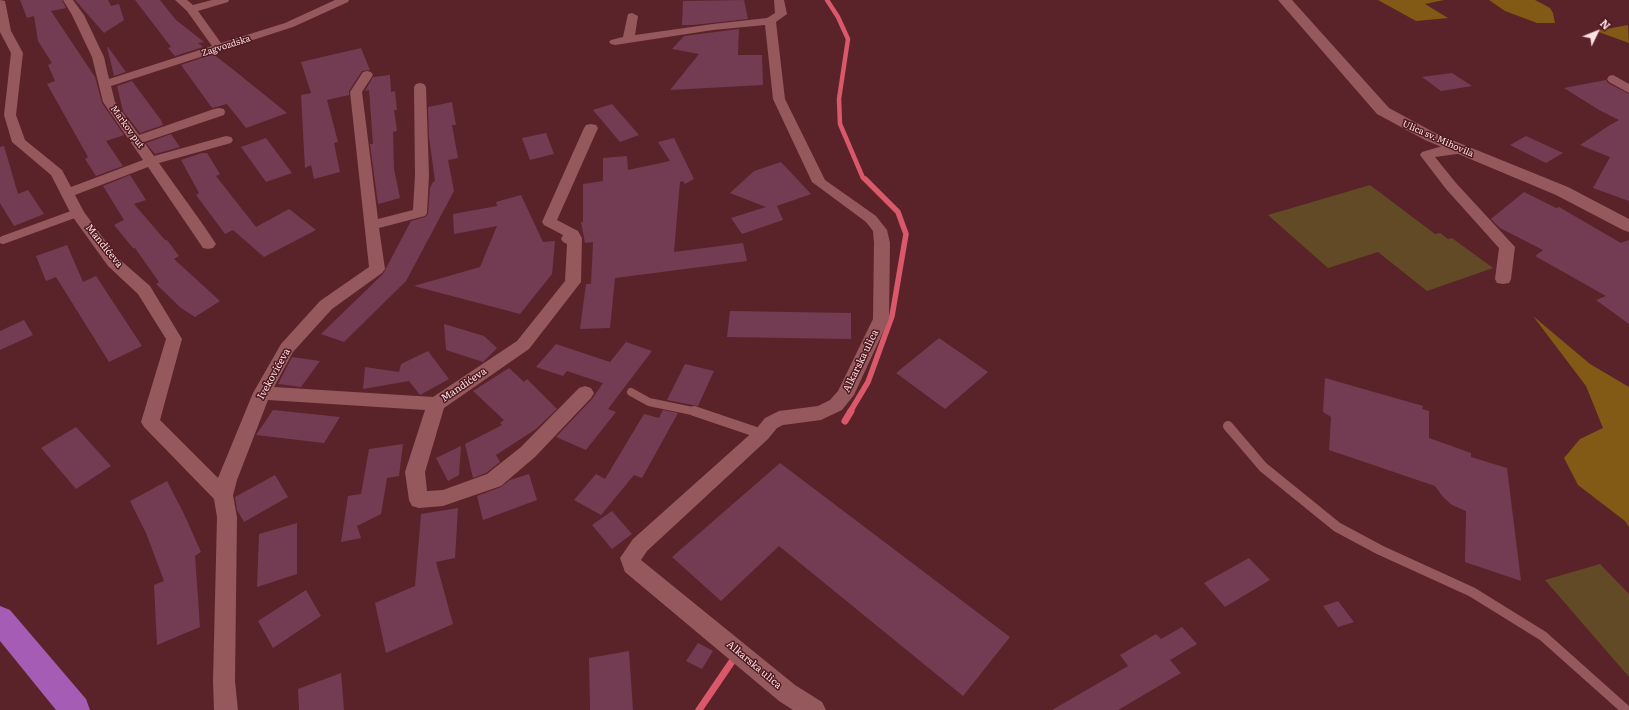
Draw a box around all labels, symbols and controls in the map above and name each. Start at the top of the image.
north arrow [1577,12,1617,52]
text: N [1597,15,1615,33]
street label: Zagvozdska [200,33,252,59]
street label: Markov put [108,104,146,150]
street label: Ulica sv. Mihovila [1401,118,1475,160]
street label: Mandićeva [83,222,125,270]
street label: Alkarska ulica [841,328,881,394]
street label: Ivekovićeva [255,346,293,402]
street label: Mandićeva [439,365,489,405]
street label: Alkarska ulica [724,638,784,692]

